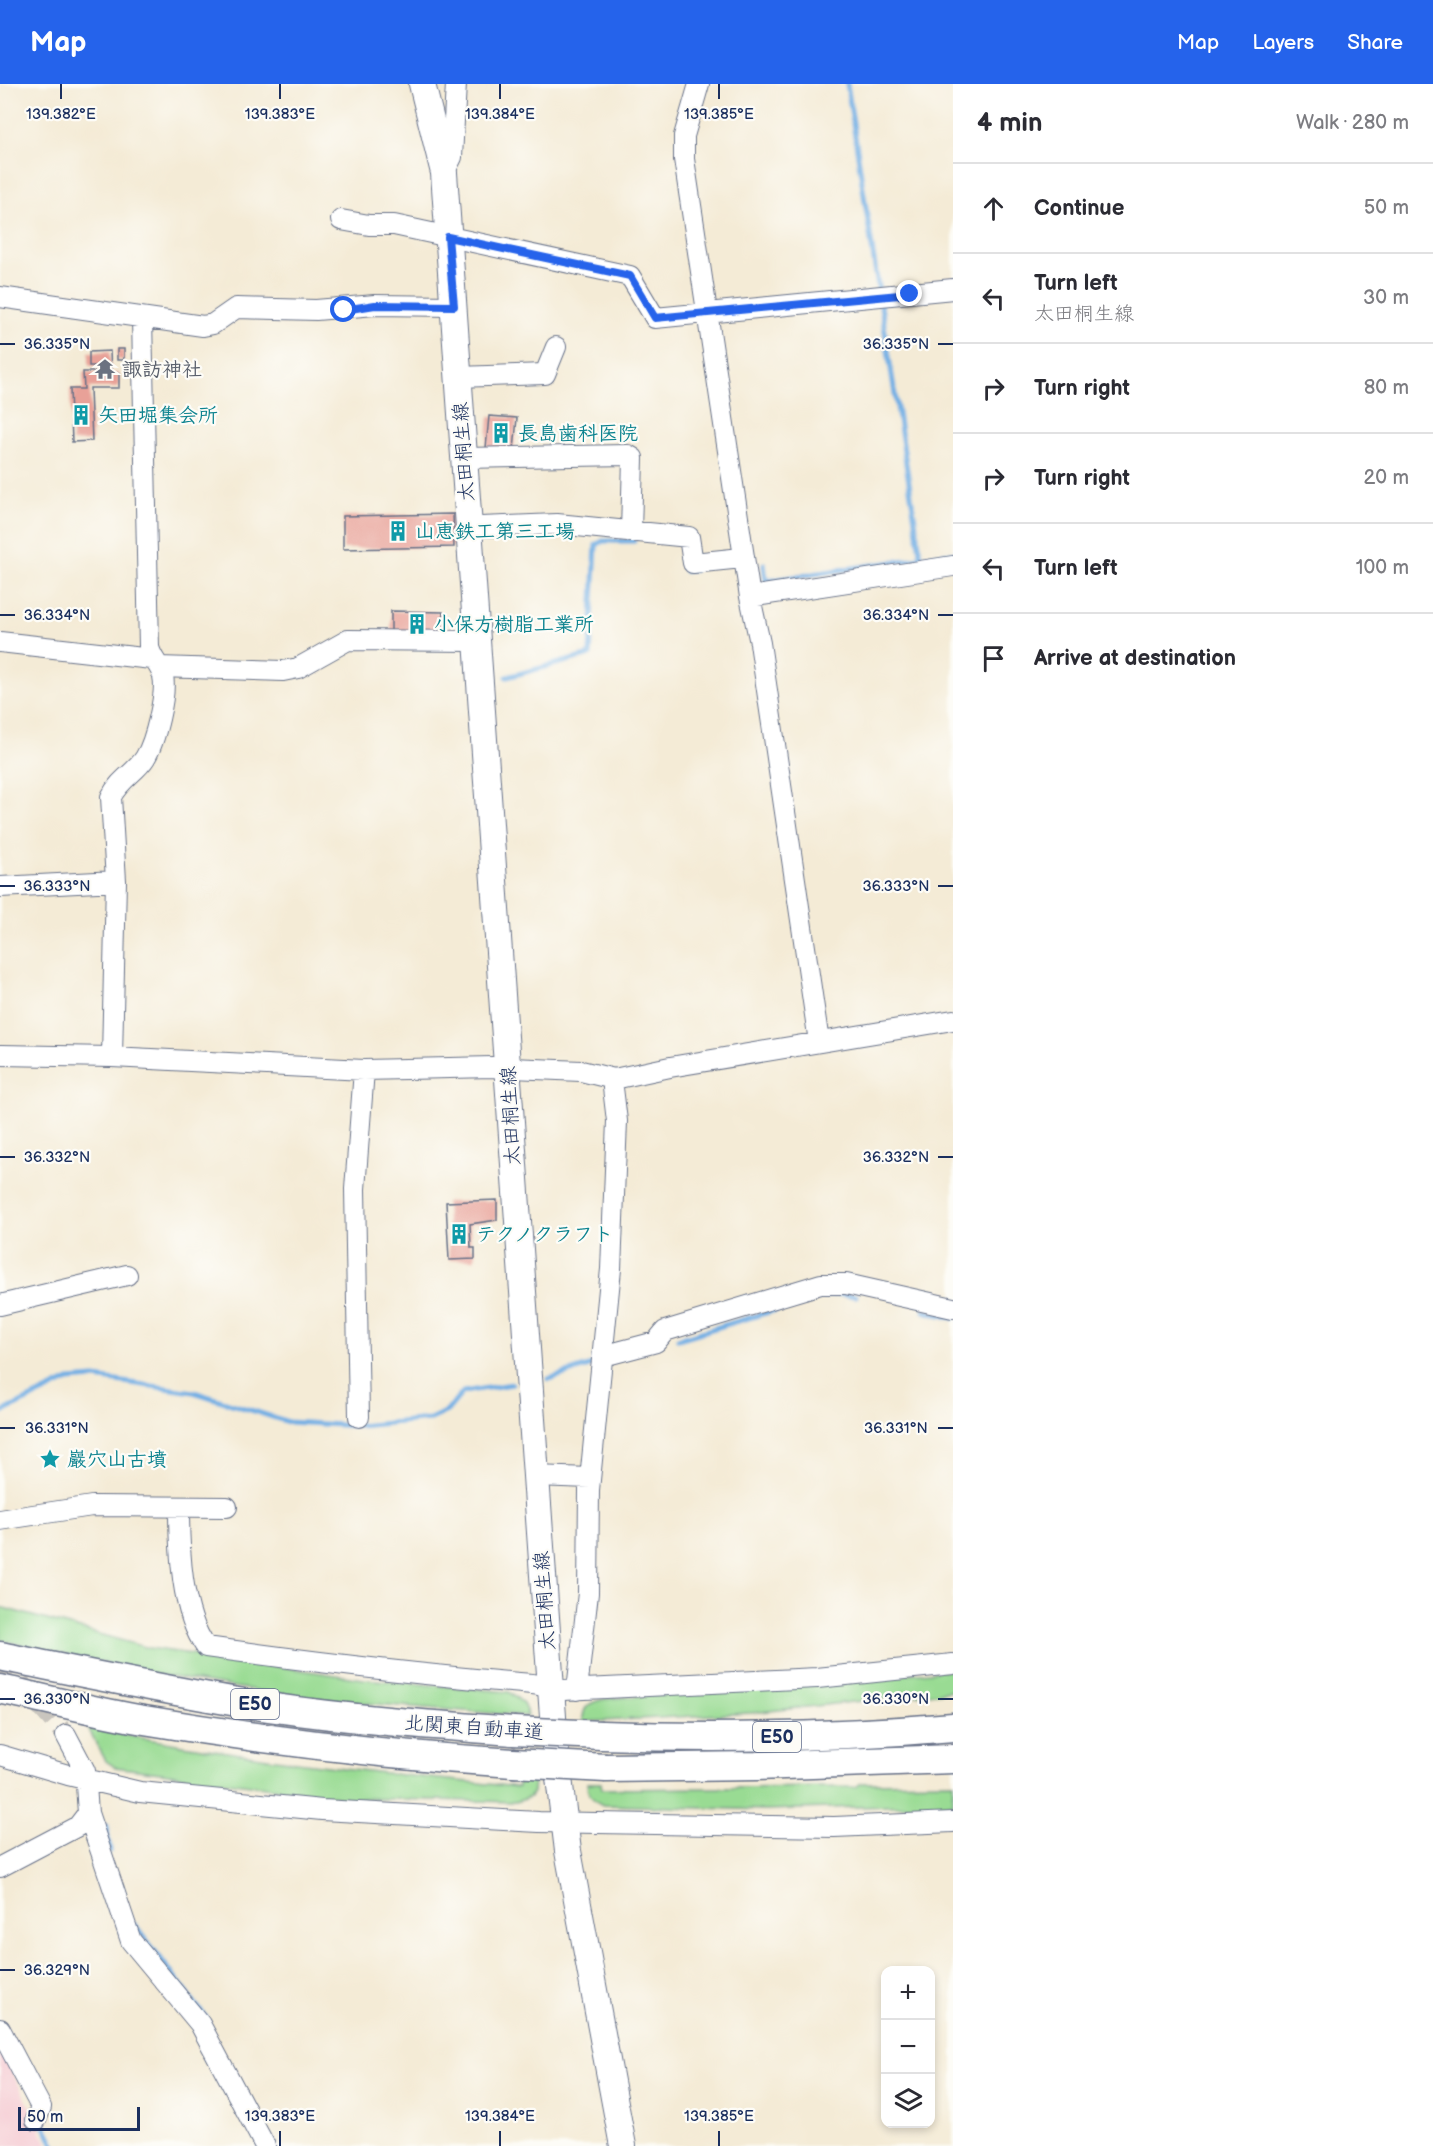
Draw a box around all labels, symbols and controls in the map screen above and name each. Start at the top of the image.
text: Map [30,26,86,59]
text: Map [1177,30,1219,55]
text: Layers [1252,30,1314,55]
text: Share [1347,30,1403,55]
text: 139.382°E [26,105,96,124]
text: 139.383°E [245,105,315,124]
text: 139.384°E [465,105,535,124]
text: 139.385°E [684,105,754,124]
text: 4 min [977,108,1042,139]
text: Walk · 280 m [1296,111,1409,135]
icon: ahead [977,192,1010,225]
text: Continue [1034,195,1124,222]
text: 50 m [1364,196,1409,220]
text: Turn left [1034,270,1118,297]
route end [896,280,922,306]
icon: left [977,282,1010,315]
text: 30 m [1363,286,1409,310]
route start [330,296,356,322]
text: 太田桐生線 [1034,302,1134,326]
text: 36.335°N [24,335,90,354]
text: 36.335°N [863,335,929,354]
temple icon: 諏訪神社 [93,357,117,381]
place label: 諏訪神社 [122,358,202,382]
icon: right [977,372,1010,405]
text: Turn right [1034,375,1130,402]
text: 80 m [1364,376,1409,400]
street label: 太田桐生線 [449,401,479,503]
building icon: 矢田堀集会所 [69,403,93,427]
place label: 矢田堀集会所 [98,404,218,428]
building icon: 長島歯科医院 [489,421,513,445]
place label: 長島歯科医院 [518,422,638,446]
icon: right [977,462,1010,495]
text: Turn right [1034,465,1130,492]
text: 20 m [1364,466,1409,490]
building icon: 山恵鉄工第三工場 [386,519,410,543]
place label: 山恵鉄工第三工場 [415,520,575,544]
icon: left [977,552,1010,585]
text: Turn left [1034,555,1118,582]
text: 100 m [1356,556,1409,580]
text: 36.334°N [24,606,90,625]
text: 36.334°N [863,606,929,625]
building icon: 小保方樹脂工業所 [405,612,429,636]
place label: 小保方樹脂工業所 [434,613,594,637]
icon: arrive [977,642,1010,675]
text: Arrive at destination [1034,645,1236,672]
text: 36.333°N [24,877,90,896]
text: 36.333°N [863,877,929,896]
street label: 太田桐生線 [496,1065,526,1167]
text: 36.332°N [24,1148,90,1167]
text: 36.332°N [863,1148,929,1167]
building icon: テクノクラフト [447,1222,471,1246]
place label: テクノクラフト [476,1223,613,1247]
text: 36.331°N [25,1419,89,1438]
text: 36.331°N [864,1419,928,1438]
place icon: 巖穴山古墳 [38,1447,62,1471]
place label: 巖穴山古墳 [67,1448,167,1472]
street label: 太田桐生線 [530,1550,560,1652]
road number: E50 [231,1689,279,1719]
text: 36.330°N [24,1690,90,1709]
text: 36.330°N [863,1690,929,1709]
street label: 北関東自動車道 [403,1711,545,1745]
road number: E50 [753,1722,801,1752]
text: 36.329°N [24,1961,90,1980]
map controls [881,1966,935,2128]
button: + [881,1966,935,2020]
button: − [881,2020,935,2074]
button: layers [881,2074,935,2128]
scale bar [18,2104,140,2132]
text: 139.383°E [245,2107,315,2126]
text: 139.384°E [465,2107,535,2126]
text: 139.385°E [684,2107,754,2126]
text: 50 m [27,2108,63,2127]

